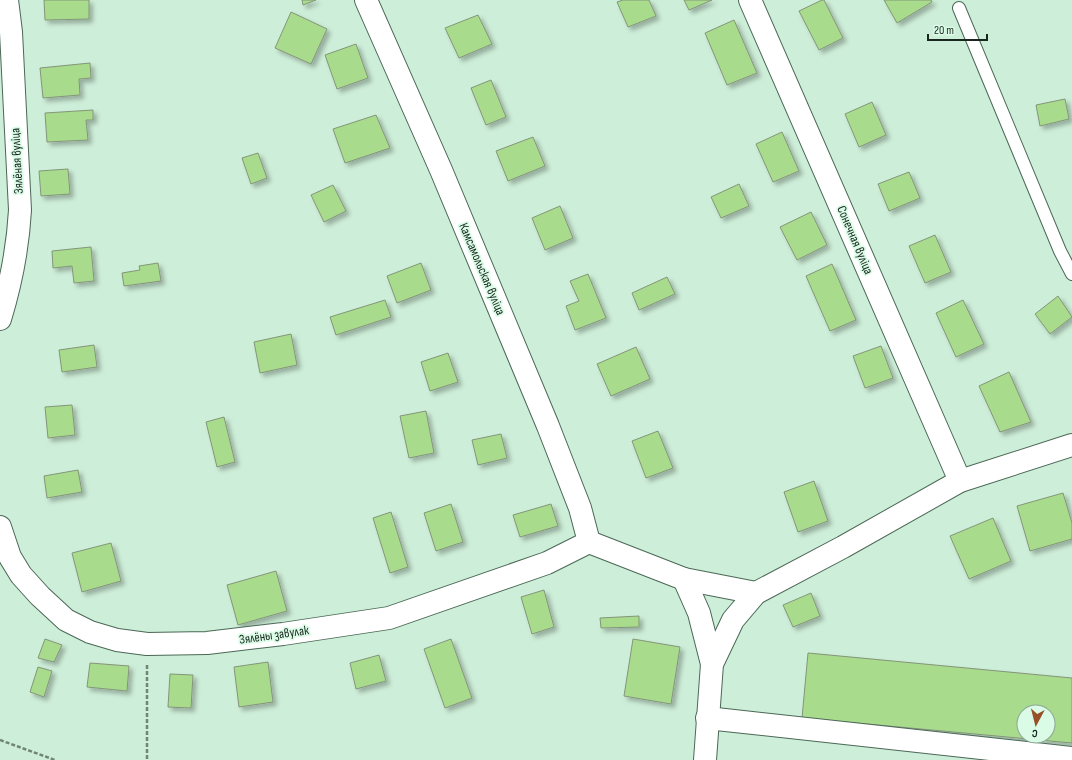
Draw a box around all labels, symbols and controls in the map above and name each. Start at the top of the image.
scale bar [928,16,987,42]
text: 20 m [934,23,954,38]
street label: Зялёная вуліца [7,128,27,194]
street label: Сонечная вуліца [833,203,877,277]
street label: Камсамольская вуліца [455,221,509,317]
street label: Зялёны завулак [238,622,310,648]
north arrow [1016,704,1056,744]
text: С [1031,727,1038,740]

